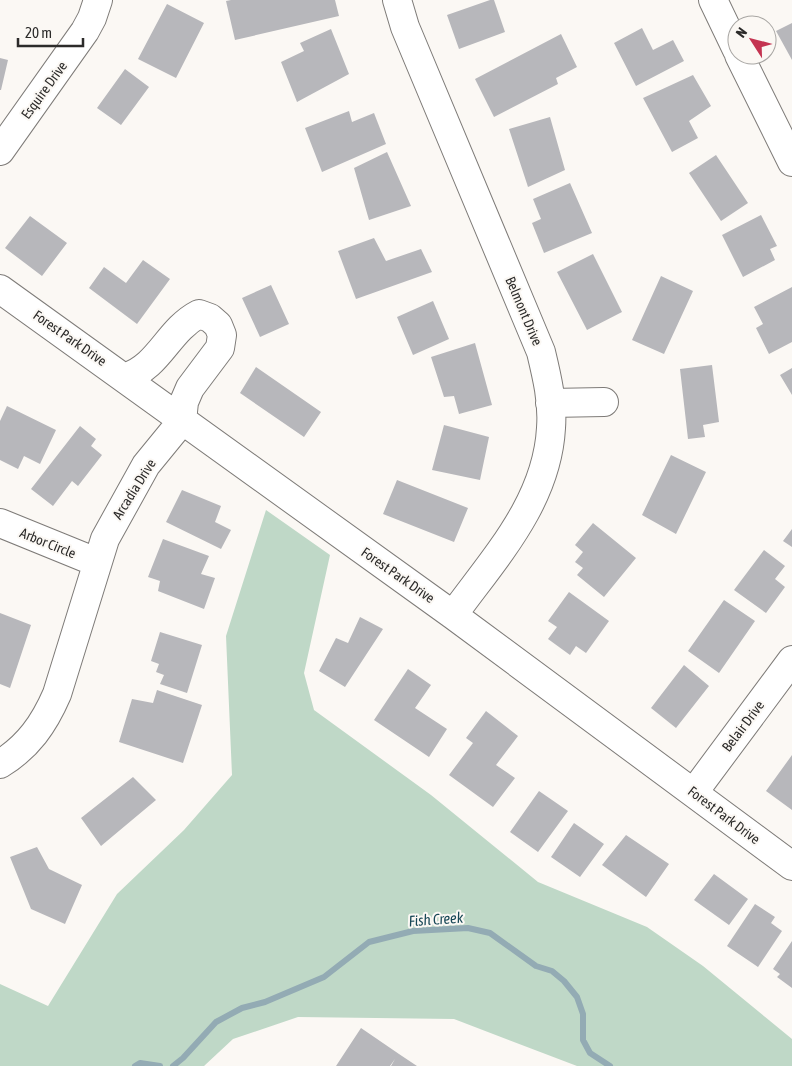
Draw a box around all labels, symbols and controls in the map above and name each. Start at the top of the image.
scale bar [18,15,82,47]
north arrow [727,15,777,65]
text: 20 m [25,24,52,41]
text: N [733,24,750,40]
street label: Esquire Drive [18,58,70,122]
street label: Belmont Drive [502,274,546,348]
street label: Forest Park Drive [30,307,110,369]
street label: Arcadia Drive [109,456,159,522]
street label: Arbor Circle [18,525,78,561]
street label: Forest Park Drive [358,544,438,606]
street label: Belair Drive [719,697,767,755]
street label: Forest Park Drive [685,783,763,847]
water label: Fish Creek [408,909,464,929]

